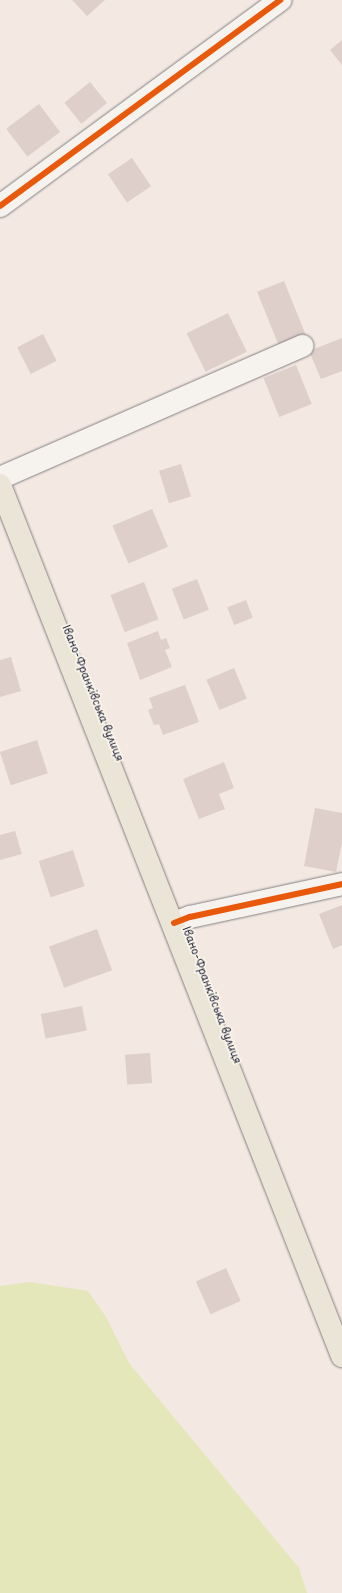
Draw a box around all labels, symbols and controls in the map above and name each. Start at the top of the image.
street label: Івано-Франківська вулиця [60,623,126,763]
street label: Івано-Франківська вулиця [180,924,244,1066]

